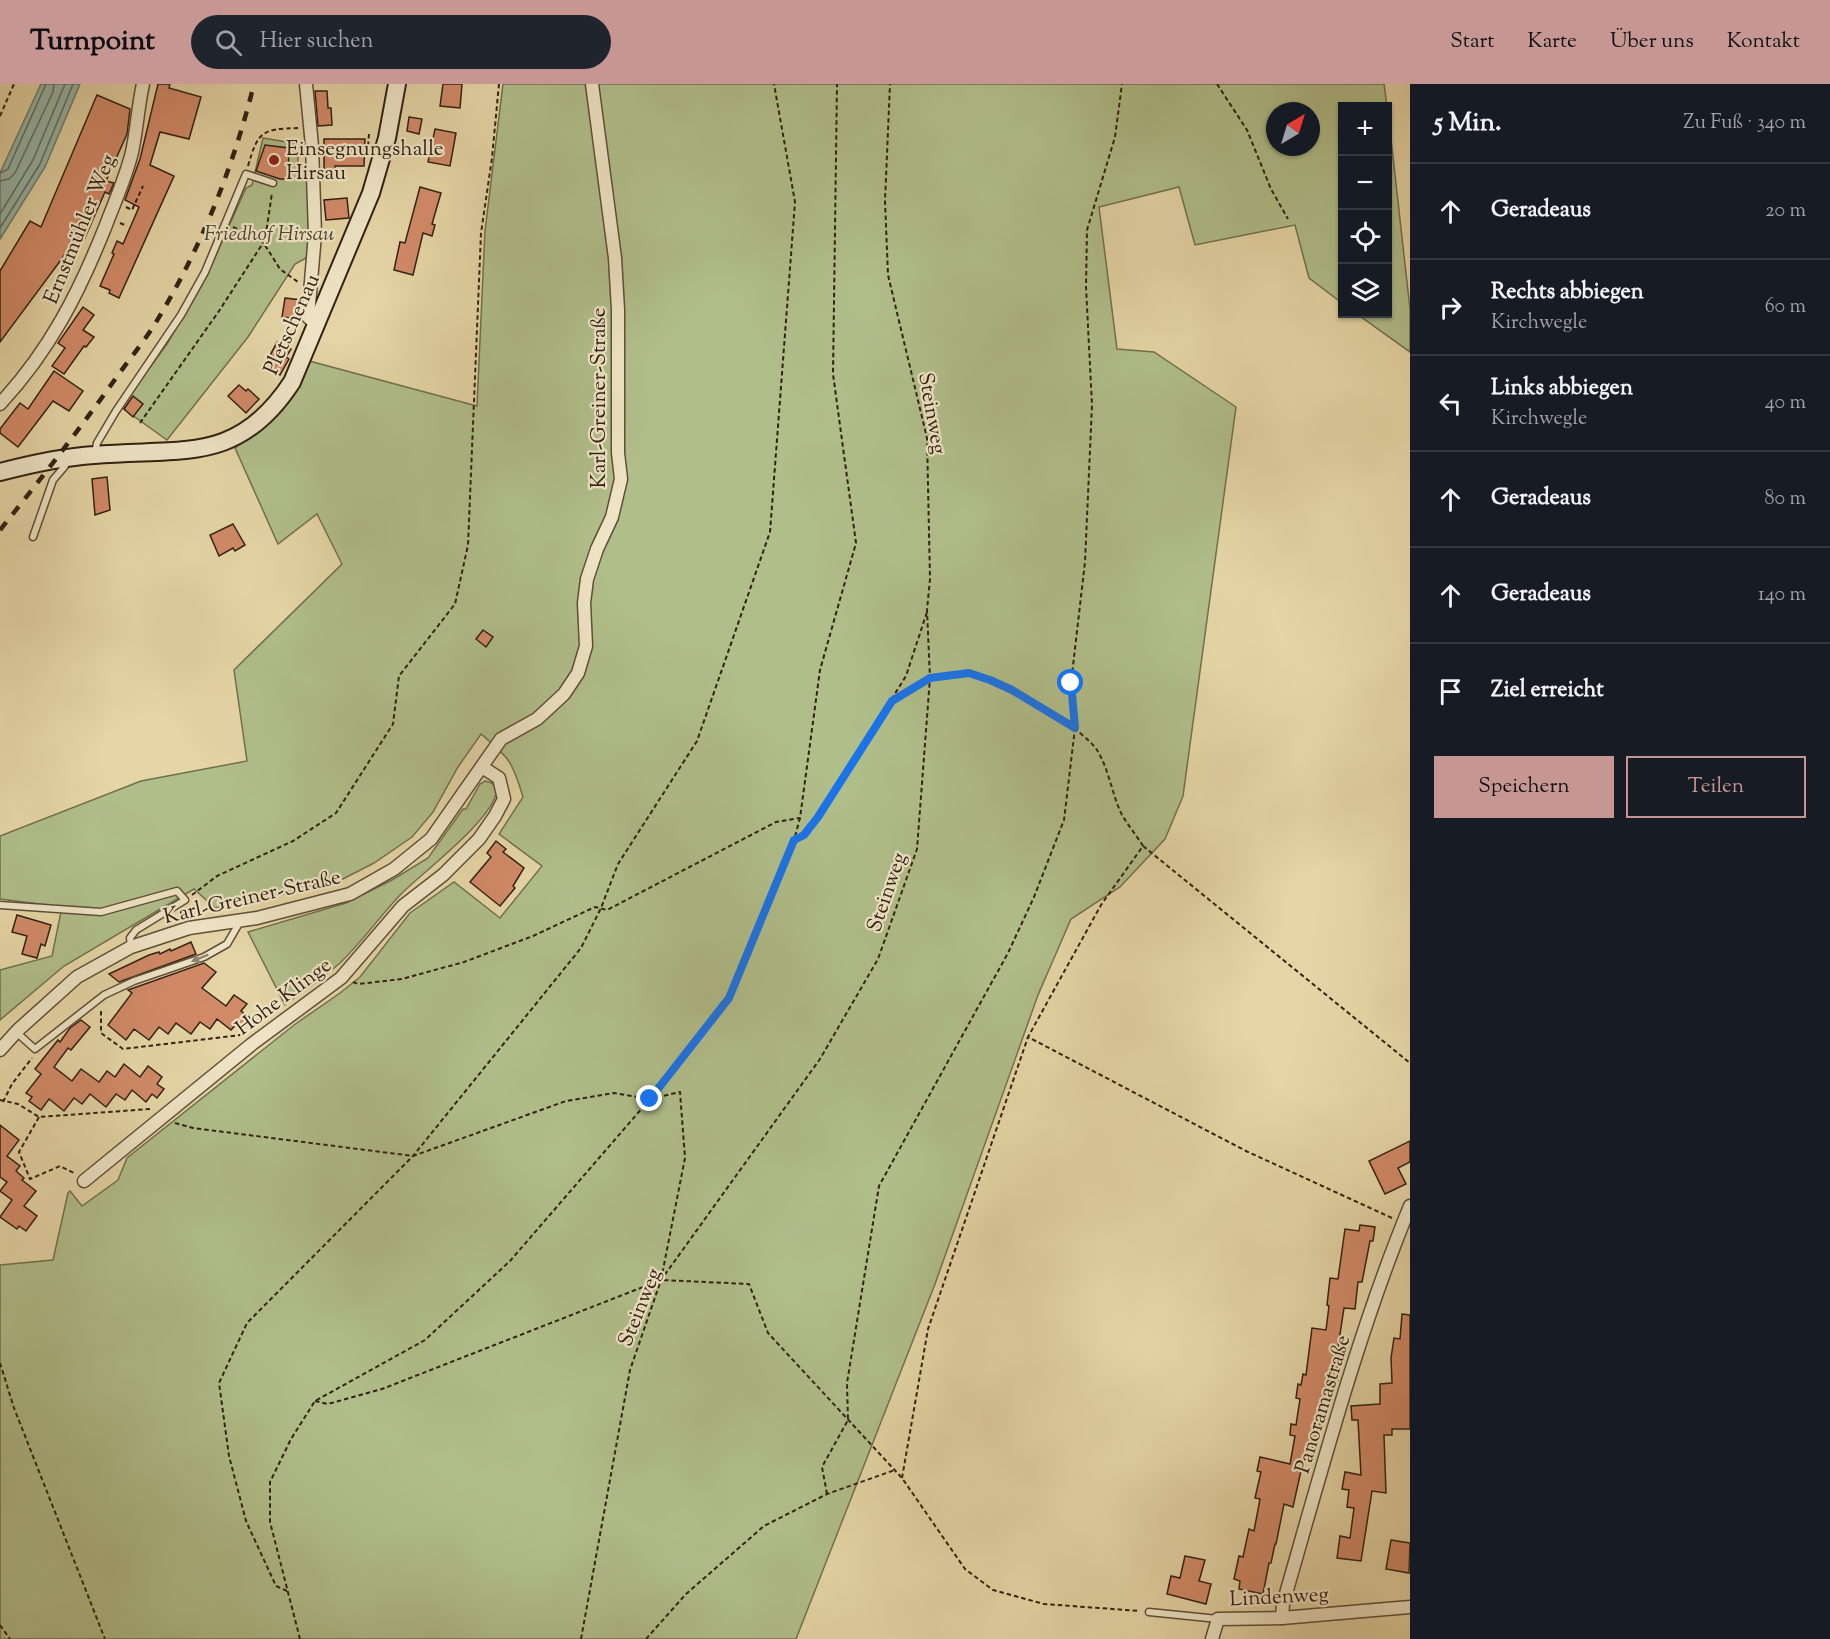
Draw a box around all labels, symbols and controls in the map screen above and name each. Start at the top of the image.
search box [191,15,611,69]
text: Turnpoint [30,22,155,62]
icon: search [212,26,245,59]
text: Hier suchen [260,26,374,58]
text: Start [1450,27,1494,57]
text: Karte [1527,27,1577,57]
text: Über uns [1610,27,1694,57]
text: Kontakt [1727,27,1800,57]
north arrow [1266,102,1320,156]
map controls [1338,102,1392,318]
button: + [1338,102,1392,156]
text: 5 Min. [1434,105,1502,142]
text: Zu Fuß · 340 m [1683,109,1806,138]
place label: Einsegnungshalle Hirsau [286,135,444,189]
street label: Ernstmühler Weg [37,150,125,309]
marker: Einsegnungshalle Hirsau [267,153,281,167]
button: − [1338,156,1392,210]
icon: ahead [1434,195,1467,228]
text: Geradeaus [1491,195,1591,227]
text: 20 m [1765,197,1806,226]
button: locate [1338,210,1392,264]
park label: Friedhof Hirsau [204,220,334,250]
button: layers [1338,264,1392,318]
street label: Pletschenau [257,269,328,380]
text: Rechts abbiegen [1491,277,1644,309]
icon: right [1434,291,1467,324]
text: 60 m [1765,293,1806,322]
street label: Karl-Greiner-Straße [585,307,615,489]
text: Kirchwegle [1491,309,1587,338]
street label: Steinweg [909,370,953,457]
text: Links abbiegen [1491,373,1633,405]
icon: left [1434,387,1467,420]
text: 40 m [1765,389,1806,418]
text: Kirchwegle [1491,405,1587,434]
icon: ahead [1434,483,1467,516]
text: Geradeaus [1491,483,1591,515]
text: 80 m [1765,485,1806,514]
icon: ahead [1434,579,1467,612]
text: Geradeaus [1491,579,1591,611]
text: 140 m [1758,581,1806,610]
route start [1057,669,1083,695]
icon: arrive [1434,675,1467,708]
text: Ziel erreicht [1491,675,1604,707]
button: Speichern [1434,756,1614,818]
button: Teilen [1626,756,1806,818]
street label: Steinweg [860,849,915,936]
street label: Karl-Greiner-Straße [161,863,344,933]
street label: Hohe Klinge [230,951,339,1044]
one-way arrow [191,953,209,963]
route end [636,1085,662,1111]
street label: Steinweg [612,1264,670,1352]
street label: Panoramastraße [1289,1332,1359,1478]
street label: Lindenweg [1229,1580,1329,1616]

